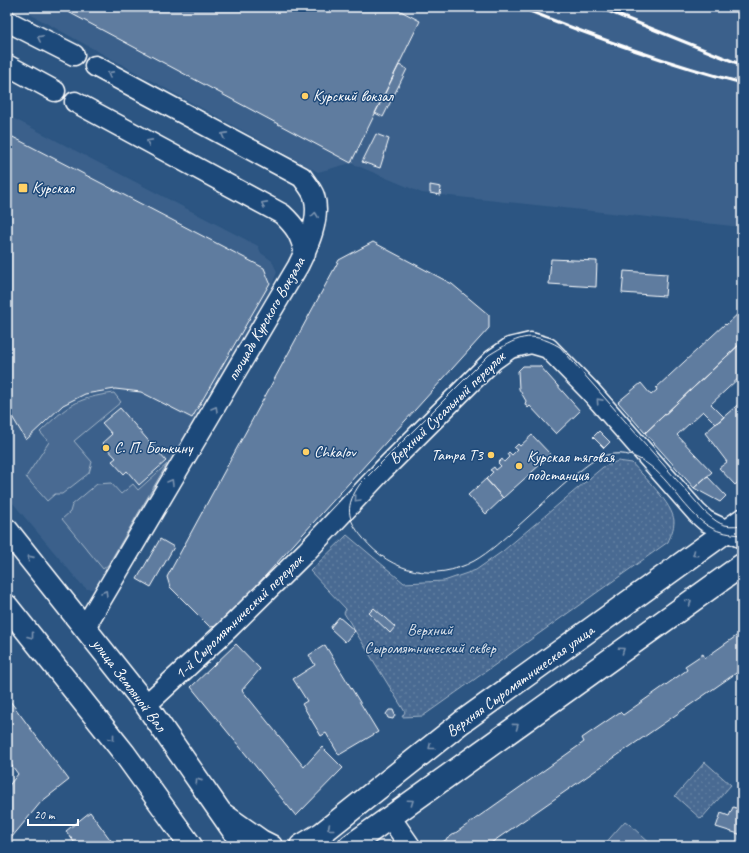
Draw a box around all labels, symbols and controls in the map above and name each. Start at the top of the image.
one-way arrow [37,35,45,43]
one-way arrow [107,71,114,78]
place label: Курский вокзал [313,86,394,106]
marker: Курский вокзал [300,91,310,101]
one-way arrow [221,133,229,140]
one-way arrow [146,140,153,147]
place label: Курская [32,178,75,198]
marker: Курская [17,182,29,194]
one-way arrow [260,202,268,209]
one-way arrow [310,212,319,218]
street label: площадь Курского Вокзала [222,252,310,384]
street label: Верхний Сусальный переулок [385,346,511,469]
one-way arrow [597,399,604,406]
one-way arrow [210,406,217,413]
place label: С. П. Боткину [114,438,194,458]
place label: Chkalov [314,442,357,462]
marker: С. П. Боткину [101,443,111,453]
place label: Татра T3 [431,445,485,465]
marker: Chkalov [301,447,311,457]
place label: Курская тяговая подстанция [527,447,616,485]
marker: Татра T3 [486,450,496,460]
marker: Курская тяговая подстанция [514,461,524,471]
one-way arrow [167,479,174,486]
one-way arrow [354,494,362,502]
street label: 1-й Сыромятнический переулок [170,549,309,684]
one-way arrow [692,550,699,557]
one-way arrow [28,556,35,563]
one-way arrow [100,590,107,597]
one-way arrow [684,600,691,607]
park label: Верхний Сыромятнический сквер [364,620,497,658]
street label: Верхняя Сыромятническая улица [442,620,599,741]
one-way arrow [27,632,34,639]
street label: улица Земляной Вал [87,634,171,737]
one-way arrow [617,648,624,655]
one-way arrow [512,724,519,731]
one-way arrow [107,734,114,741]
one-way arrow [429,742,436,749]
one-way arrow [195,778,203,785]
one-way arrow [406,800,413,807]
scale bar [28,801,78,827]
text: 20 m [34,807,56,823]
one-way arrow [327,823,334,830]

